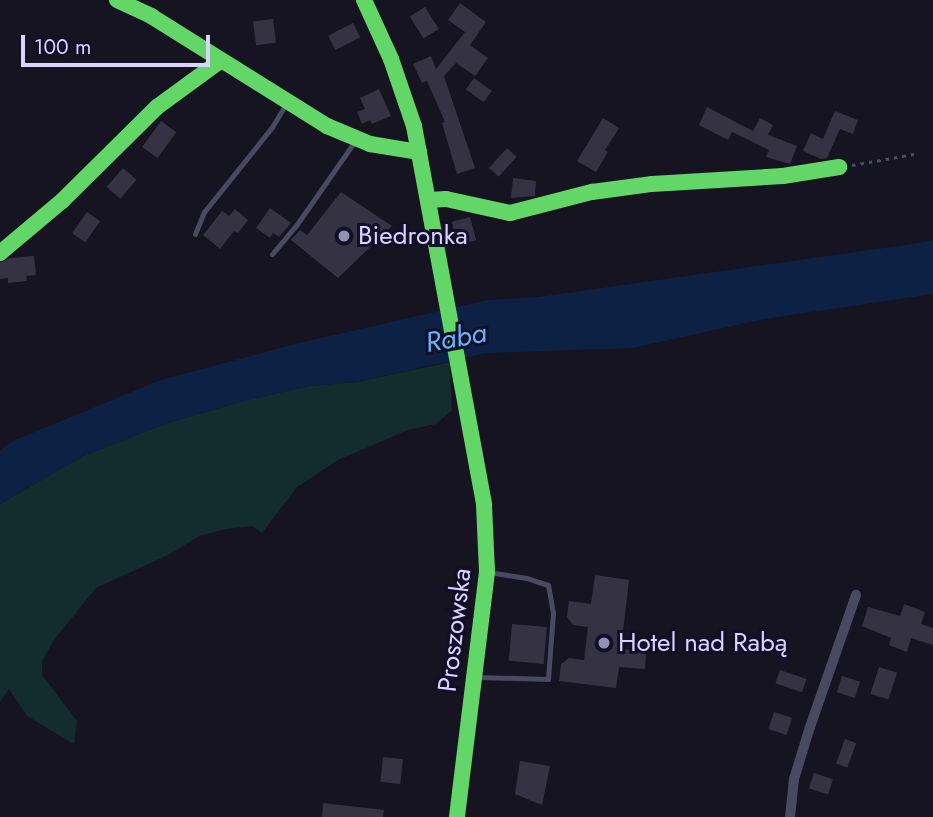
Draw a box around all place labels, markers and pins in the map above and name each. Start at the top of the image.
place label: Biedronka [358,220,468,252]
marker: Biedronka [336,228,352,244]
place label: Hotel nad Rabą [618,627,787,659]
marker: Hotel nad Rabą [596,635,612,651]

